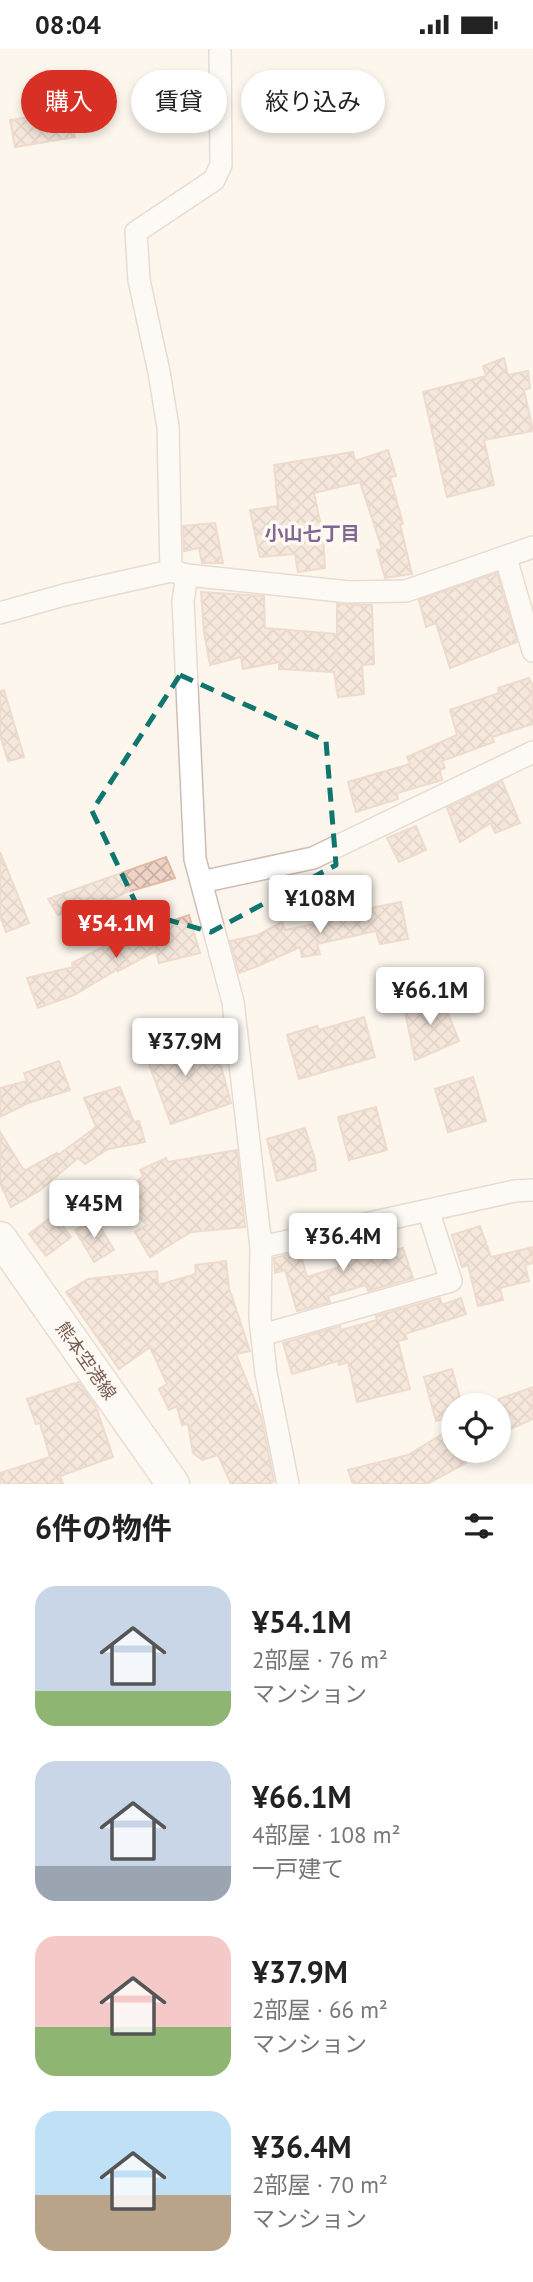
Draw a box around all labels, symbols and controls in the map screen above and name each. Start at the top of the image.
text: 08:04 [35,8,101,41]
chip: 購入 [21,70,117,133]
chip: 賃貸 [131,70,227,133]
chip: 絞り込み [241,70,385,133]
district label: 小山七丁目 [264,521,360,545]
pin: ¥108M [271,875,369,935]
text: ¥108M [285,883,355,912]
pin: ¥54.1M [59,901,173,960]
text: ¥54.1M [78,908,154,937]
pin: ¥66.1M [373,967,487,1027]
text: ¥66.1M [392,975,468,1004]
pin: ¥37.9M [128,1019,242,1078]
text: ¥37.9M [148,1026,222,1055]
pin: ¥45M [53,1181,135,1240]
text: ¥45M [65,1188,123,1217]
pin: ¥36.4M [286,1213,400,1273]
text: ¥36.4M [305,1221,381,1250]
street label: 熊本空港線 [51,1317,122,1404]
map controls [441,1393,511,1463]
button: locate [441,1393,511,1463]
icon: filters [460,1507,498,1545]
text: 6件の物件 [35,1508,172,1547]
text: ¥54.1M [252,1602,351,1641]
icon: home [91,1614,175,1698]
text: 2部屋 · 76 m² [252,1645,388,1674]
text: マンション [252,1679,367,1708]
text: ¥66.1M [252,1777,351,1816]
icon: home [91,1789,175,1873]
text: 4部屋 · 108 m² [252,1820,400,1849]
text: 一戸建て [252,1854,344,1883]
text: ¥37.9M [252,1952,348,1991]
icon: home [91,1964,175,2048]
text: 2部屋 · 66 m² [252,1995,388,2024]
text: マンション [252,2029,367,2058]
text: ¥36.4M [252,2127,351,2166]
icon: home [91,2139,175,2223]
text: 2部屋 · 70 m² [252,2170,388,2199]
text: マンション [252,2204,367,2233]

